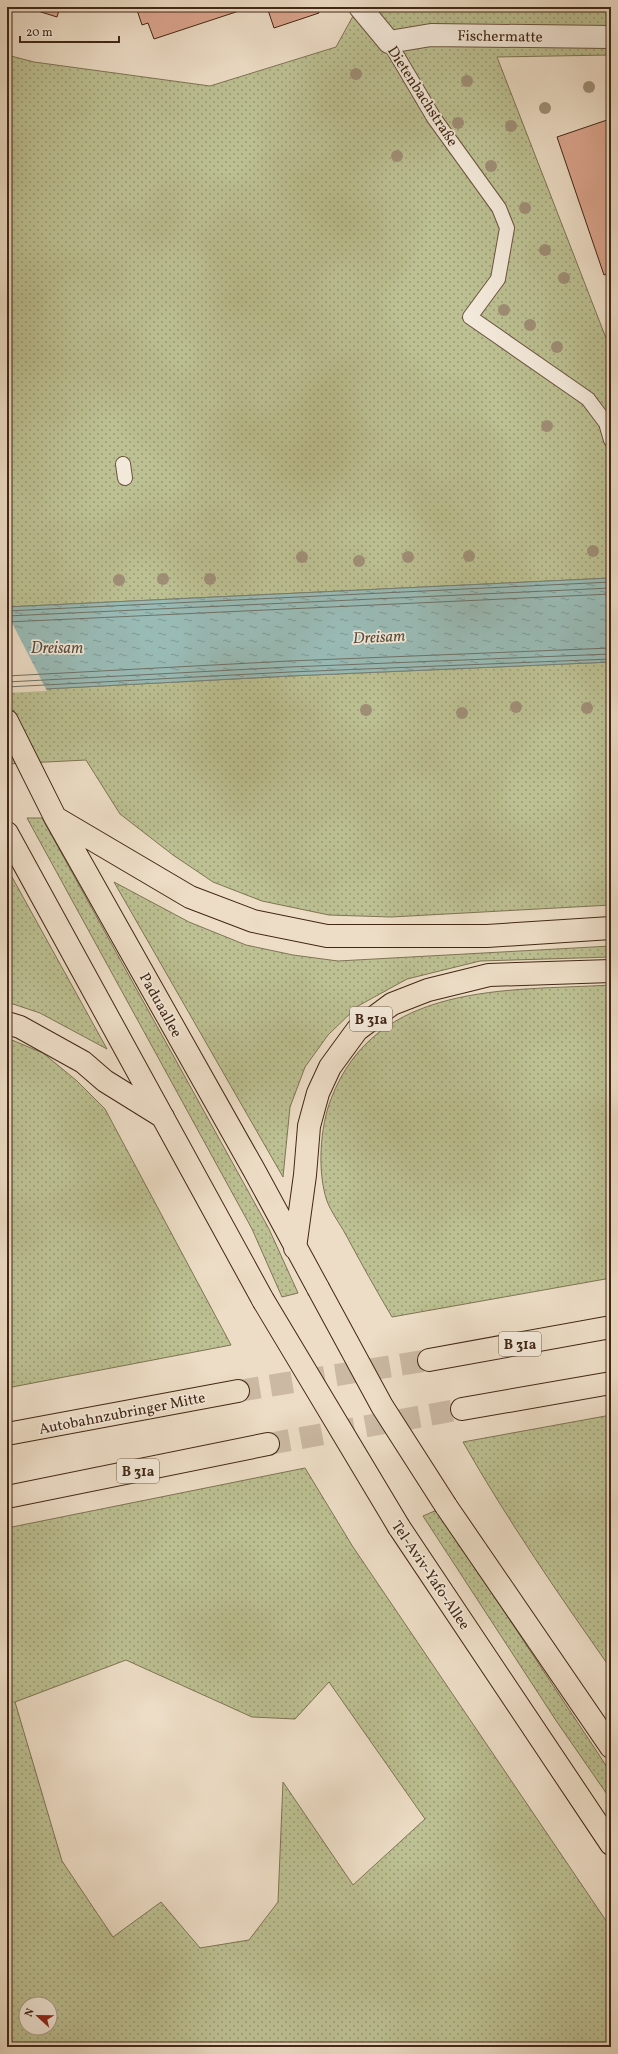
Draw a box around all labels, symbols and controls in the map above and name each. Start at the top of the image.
scale bar [20,18,119,44]
text: 20 m [26,25,53,41]
street label: Fischermatte [457,26,543,49]
street label: Dietenbachstraße [381,42,462,151]
water label: Dreisam [352,626,406,650]
water label: Dreisam [31,638,83,660]
street label: Paduaallee [133,969,186,1042]
road number: B 31a [350,1007,392,1031]
road number: B 31a [499,1332,541,1356]
street label: Autobahnzubringer Mitte [37,1388,207,1441]
road number: B 31a [117,1459,159,1483]
street label: Tel-Aviv-Yafo-Allee [385,1517,474,1635]
north arrow [18,1996,58,2036]
text: N [22,2006,39,2019]

